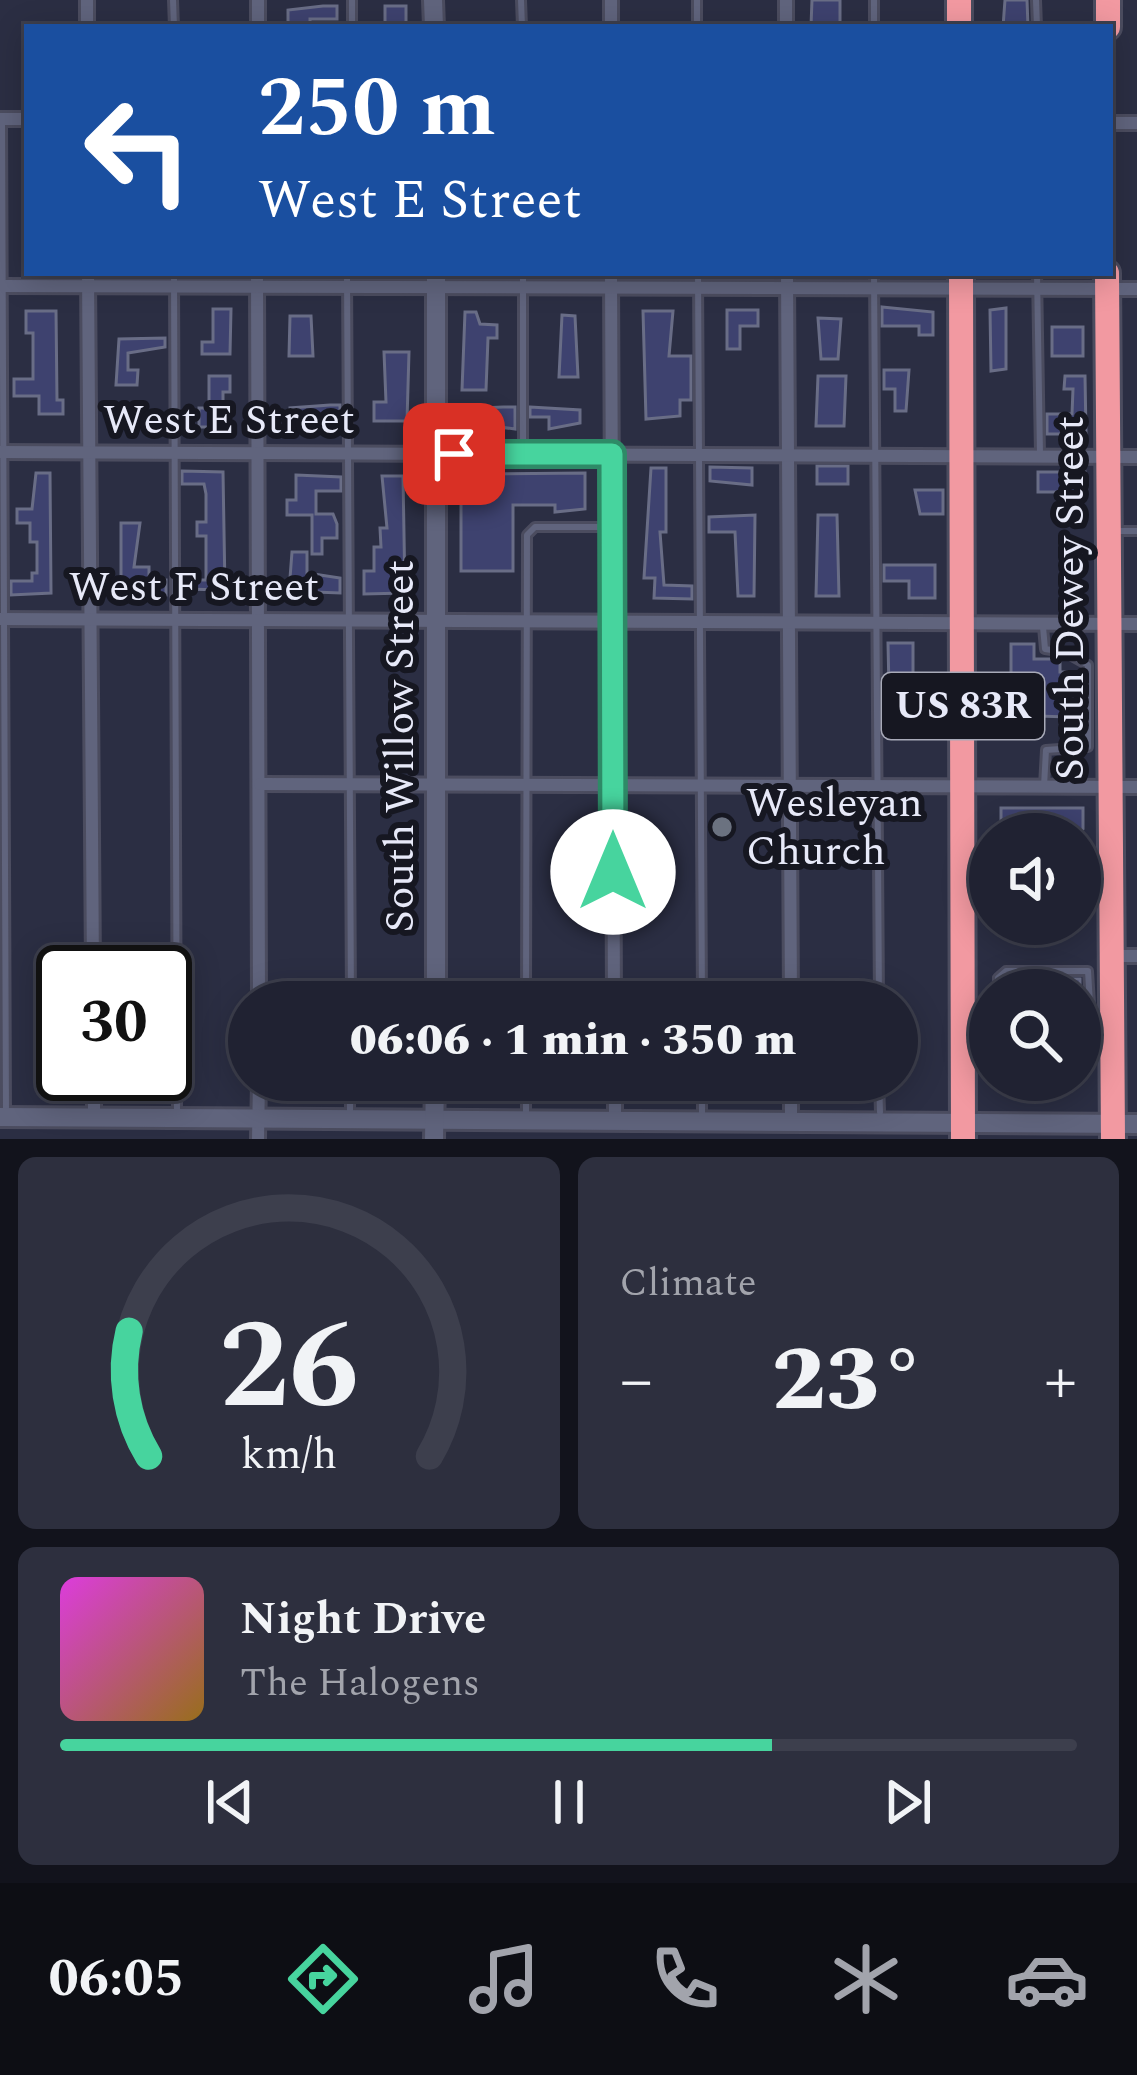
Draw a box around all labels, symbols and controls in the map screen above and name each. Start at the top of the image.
text: 250 m [258,45,496,173]
icon: left [60,72,216,228]
text: West E Street [258,160,582,242]
street label: West E Street [103,389,355,452]
pin [403,403,505,505]
street label: South Dewey Street [1039,416,1102,780]
icon: arrive [421,421,487,487]
street label: West F Street [69,556,319,619]
street label: South Willow Street [369,560,432,932]
road number: US 83R [882,673,1044,739]
place label: Wesleyan Church [746,772,923,883]
position arrow [550,809,676,935]
map controls [969,813,1101,1101]
button: sound [969,813,1101,945]
marker: Wesleyan Church [709,814,735,840]
speed limit sign: 30 [36,945,192,1101]
button: search [969,969,1101,1101]
text: 06:06 · 1 min · 350 m [350,1006,796,1075]
text: Climate [620,1254,757,1313]
text: 26 [219,1273,359,1463]
text: 23° [772,1313,925,1450]
text: − [620,1331,653,1432]
text: + [1044,1331,1077,1432]
text: km/h [240,1423,337,1488]
text: Night Drive [240,1585,486,1654]
text: The Halogens [240,1654,480,1713]
icon: previous [197,1769,263,1835]
icon: pause [536,1769,602,1835]
icon: next [875,1769,941,1835]
icon: directions [281,1937,365,2021]
icon: music [462,1937,546,2021]
icon: phone [643,1937,727,2021]
icon: climate [824,1937,908,2021]
icon: car [1005,1937,1089,2021]
text: 06:05 [48,1938,184,2020]

